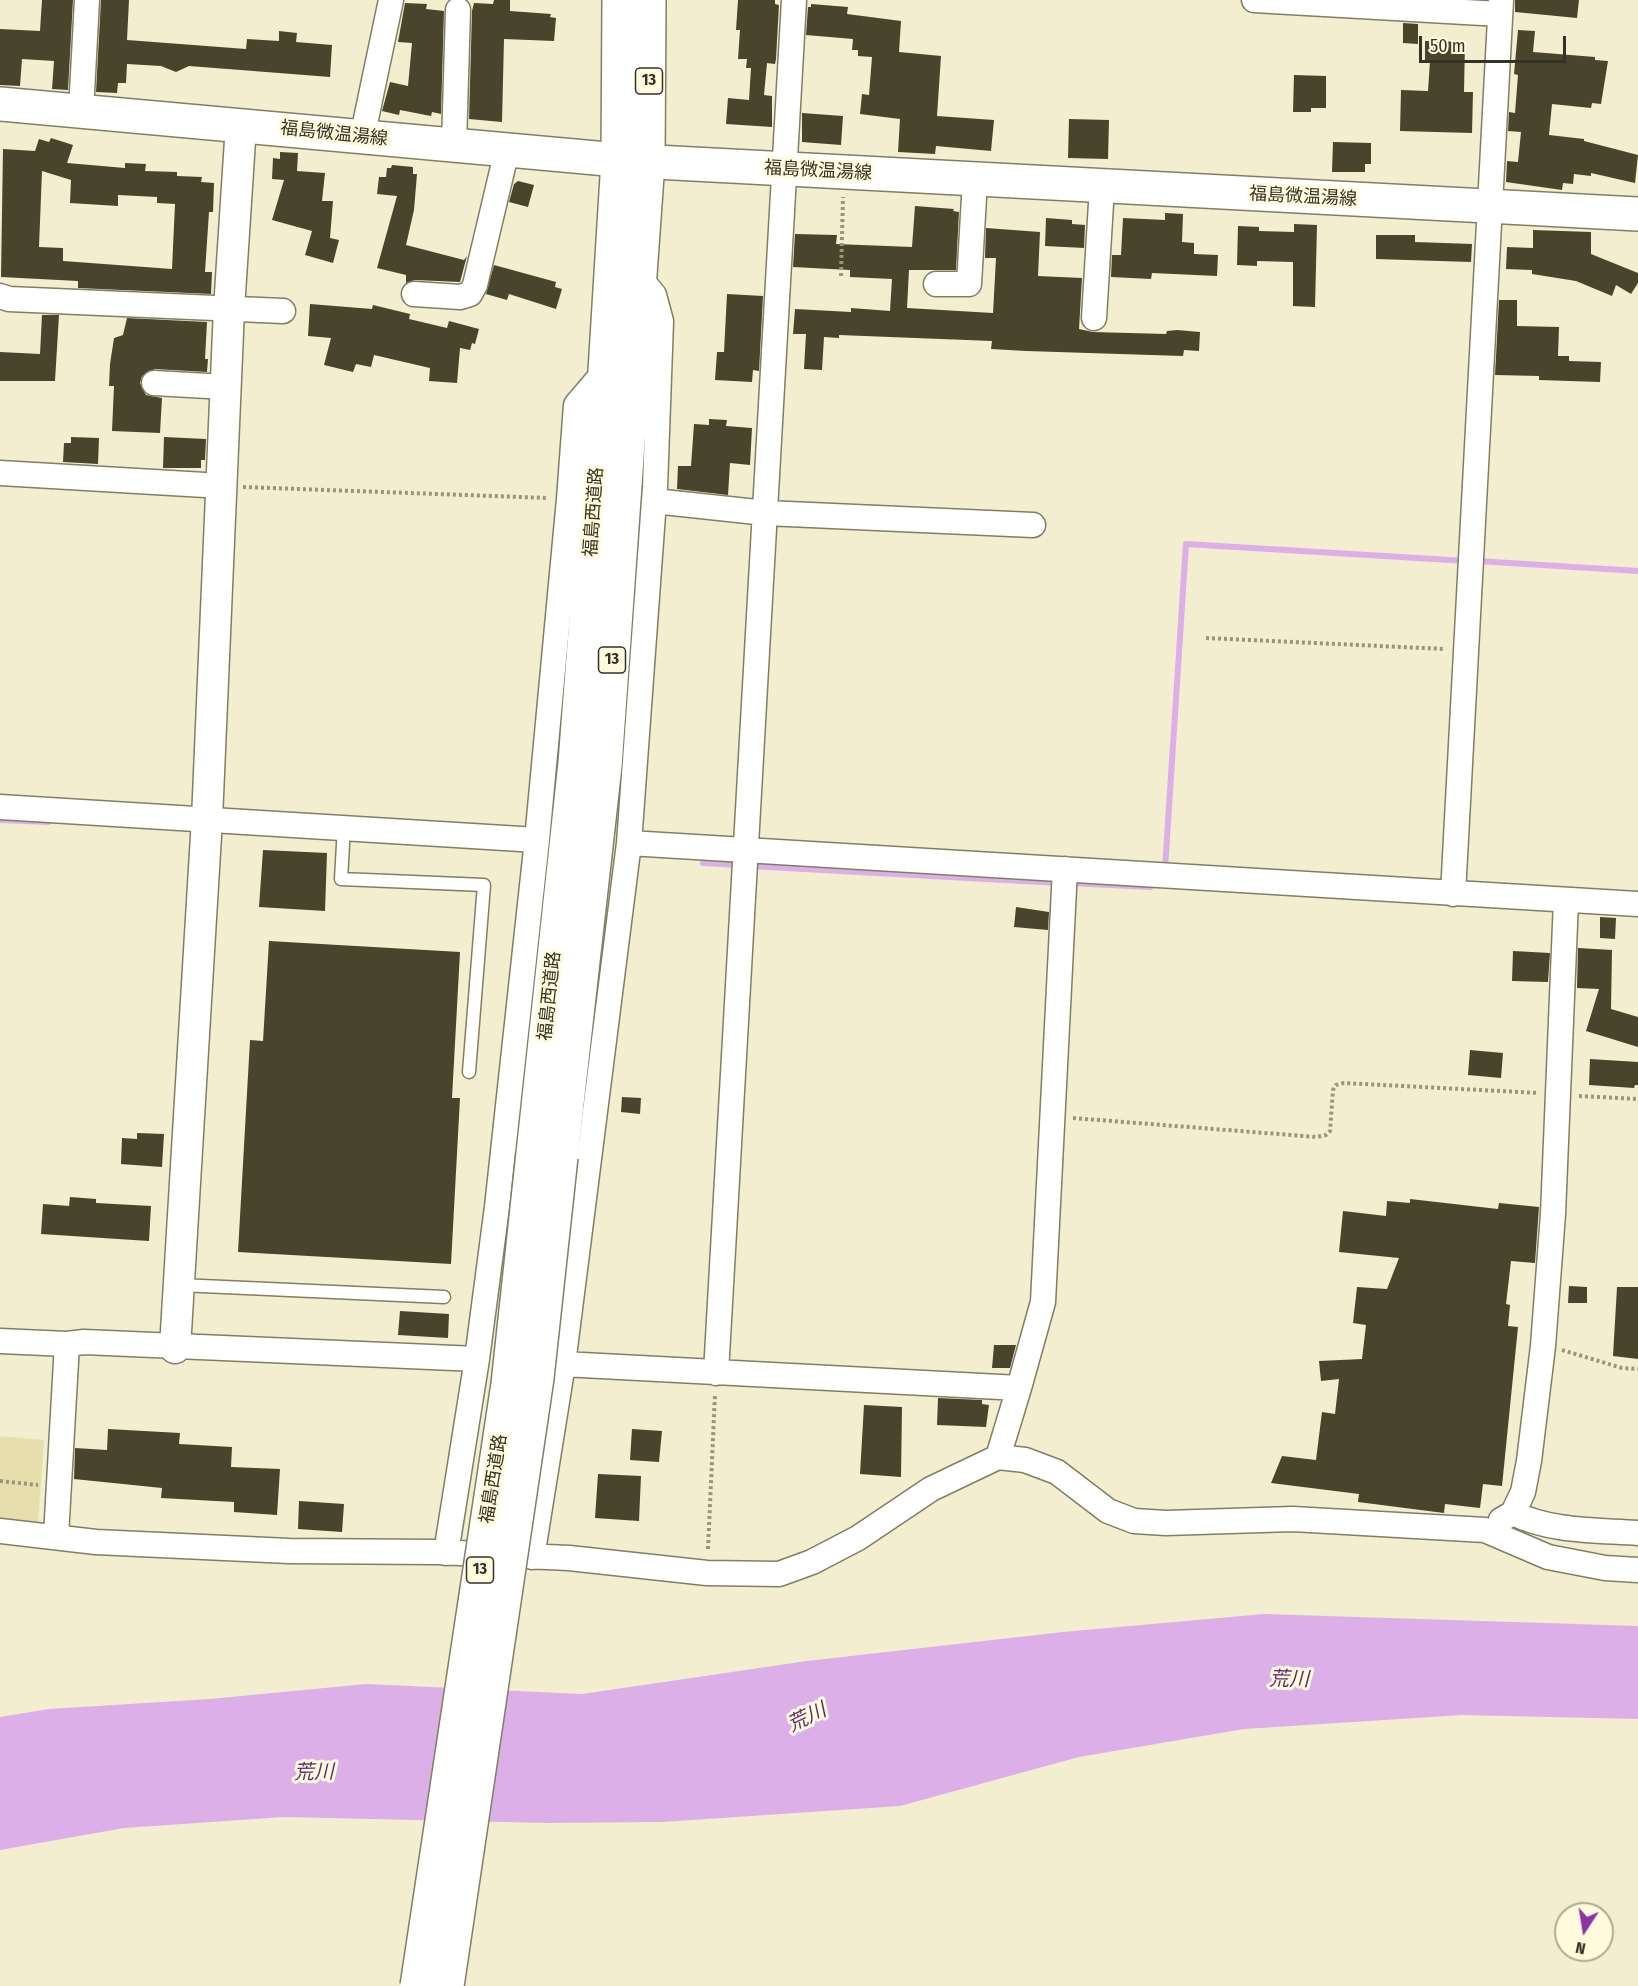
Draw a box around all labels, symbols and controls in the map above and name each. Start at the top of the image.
scale bar [1422,24,1569,62]
text: 50 m [1430,35,1466,57]
road number: 13 [636,68,662,94]
street label: 福島微温湯線 [279,118,389,150]
street label: 福島微温湯線 [764,157,872,185]
street label: 福島微温湯線 [1249,183,1357,211]
street label: 福島西道路 [580,466,608,558]
road number: 13 [598,647,626,673]
street label: 福島西道路 [535,950,565,1042]
street label: 福島西道路 [476,1433,512,1525]
road number: 13 [466,1557,494,1583]
water label: 荒川 [1269,1668,1309,1692]
water label: 荒川 [784,1698,830,1738]
water label: 荒川 [294,1761,334,1785]
north arrow [1554,1902,1614,1962]
text: N [1574,1938,1587,1958]

